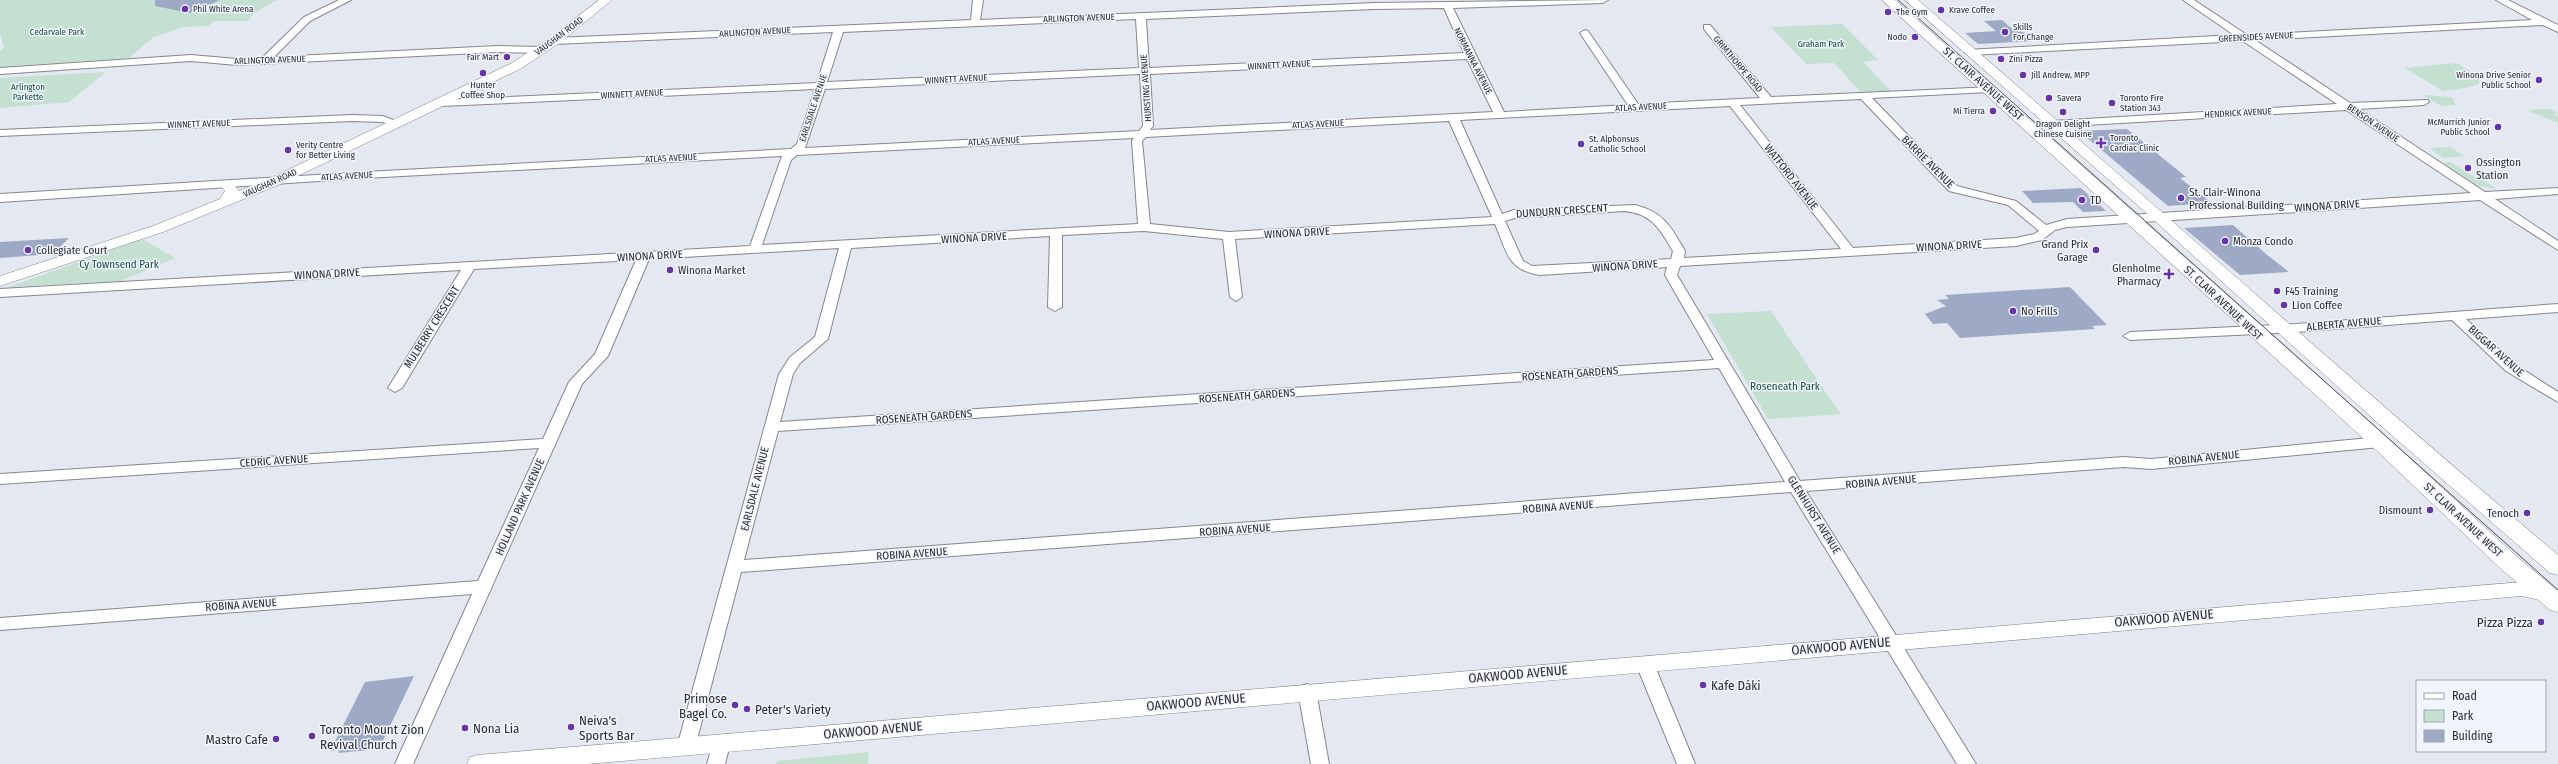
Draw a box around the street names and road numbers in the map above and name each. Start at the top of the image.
street label: ARLINGTON AVENUE [1043,12,1115,24]
street label: VAUGHAN ROAD [533,15,585,57]
street label: ARLINGTON AVENUE [719,25,791,39]
street label: NORMANNA AVENUE [1452,26,1494,96]
street label: GREENSIDES AVENUE [2218,30,2294,44]
street label: GRIMTHORPE ROAD [1712,34,1764,94]
street label: ST. CLAIR AVENUE WEST [1940,45,2026,124]
street label: ARLINGTON AVENUE [234,54,306,66]
street label: HURSTING AVENUE [1139,54,1153,122]
street label: WINNETT AVENUE [1247,58,1311,72]
street label: WINNETT AVENUE [924,72,988,86]
street label: EARLSDALE AVENUE [797,73,829,143]
street label: WINNETT AVENUE [600,87,664,101]
street label: ATLAS AVENUE [1615,101,1667,113]
street label: BENSON AVENUE [2345,102,2401,144]
street label: HENDRICK AVENUE [2204,106,2272,120]
street label: WINNETT AVENUE [167,118,231,130]
street label: ATLAS AVENUE [1292,118,1344,130]
street label: BARRIE AVENUE [1899,133,1957,191]
street label: ATLAS AVENUE [968,135,1020,147]
street label: WATFORD AVENUE [1761,142,1821,212]
street label: ATLAS AVENUE [645,152,697,164]
street label: VAUGHAN ROAD [242,167,298,199]
street label: ATLAS AVENUE [321,170,373,182]
street label: WINONA DRIVE [2294,197,2360,215]
street label: DUNDURN CRESCENT [1516,201,1609,221]
street label: WINONA DRIVE [1264,225,1330,241]
street label: WINONA DRIVE [941,230,1007,246]
street label: WINONA DRIVE [1916,238,1982,254]
street label: WINONA DRIVE [617,248,683,264]
street label: WINONA DRIVE [1592,257,1658,275]
street label: ST. CLAIR AVENUE WEST [2181,263,2266,344]
street label: WINONA DRIVE [294,266,360,282]
street label: MULBERRY CRESCENT [401,283,463,371]
street label: ALBERTA AVENUE [2306,314,2382,334]
street label: BIGGAR AVENUE [2465,323,2527,379]
street label: ROSENEATH GARDENS [1521,364,1619,384]
street label: ROSENEATH GARDENS [1198,386,1296,406]
street label: ROSENEATH GARDENS [875,407,973,427]
street label: EARLSDALE AVENUE [738,445,772,533]
street label: ROBINA AVENUE [2168,448,2240,468]
street label: CEDRIC AVENUE [239,452,309,470]
street label: HOLLAND PARK AVENUE [493,457,547,557]
street label: ROBINA AVENUE [1845,472,1917,492]
street label: GLENHURST AVENUE [1785,474,1843,556]
street label: ST. CLAIR AVENUE WEST [2421,480,2506,561]
street label: ROBINA AVENUE [1522,498,1594,516]
street label: ROBINA AVENUE [1199,521,1271,539]
street label: ROBINA AVENUE [876,545,948,563]
street label: ROBINA AVENUE [205,596,277,614]
street label: OAKWOOD AVENUE [2114,606,2214,630]
street label: OAKWOOD AVENUE [1791,634,1891,658]
street label: OAKWOOD AVENUE [1468,662,1568,686]
street label: OAKWOOD AVENUE [1146,690,1246,714]
street label: OAKWOOD AVENUE [823,718,923,742]

